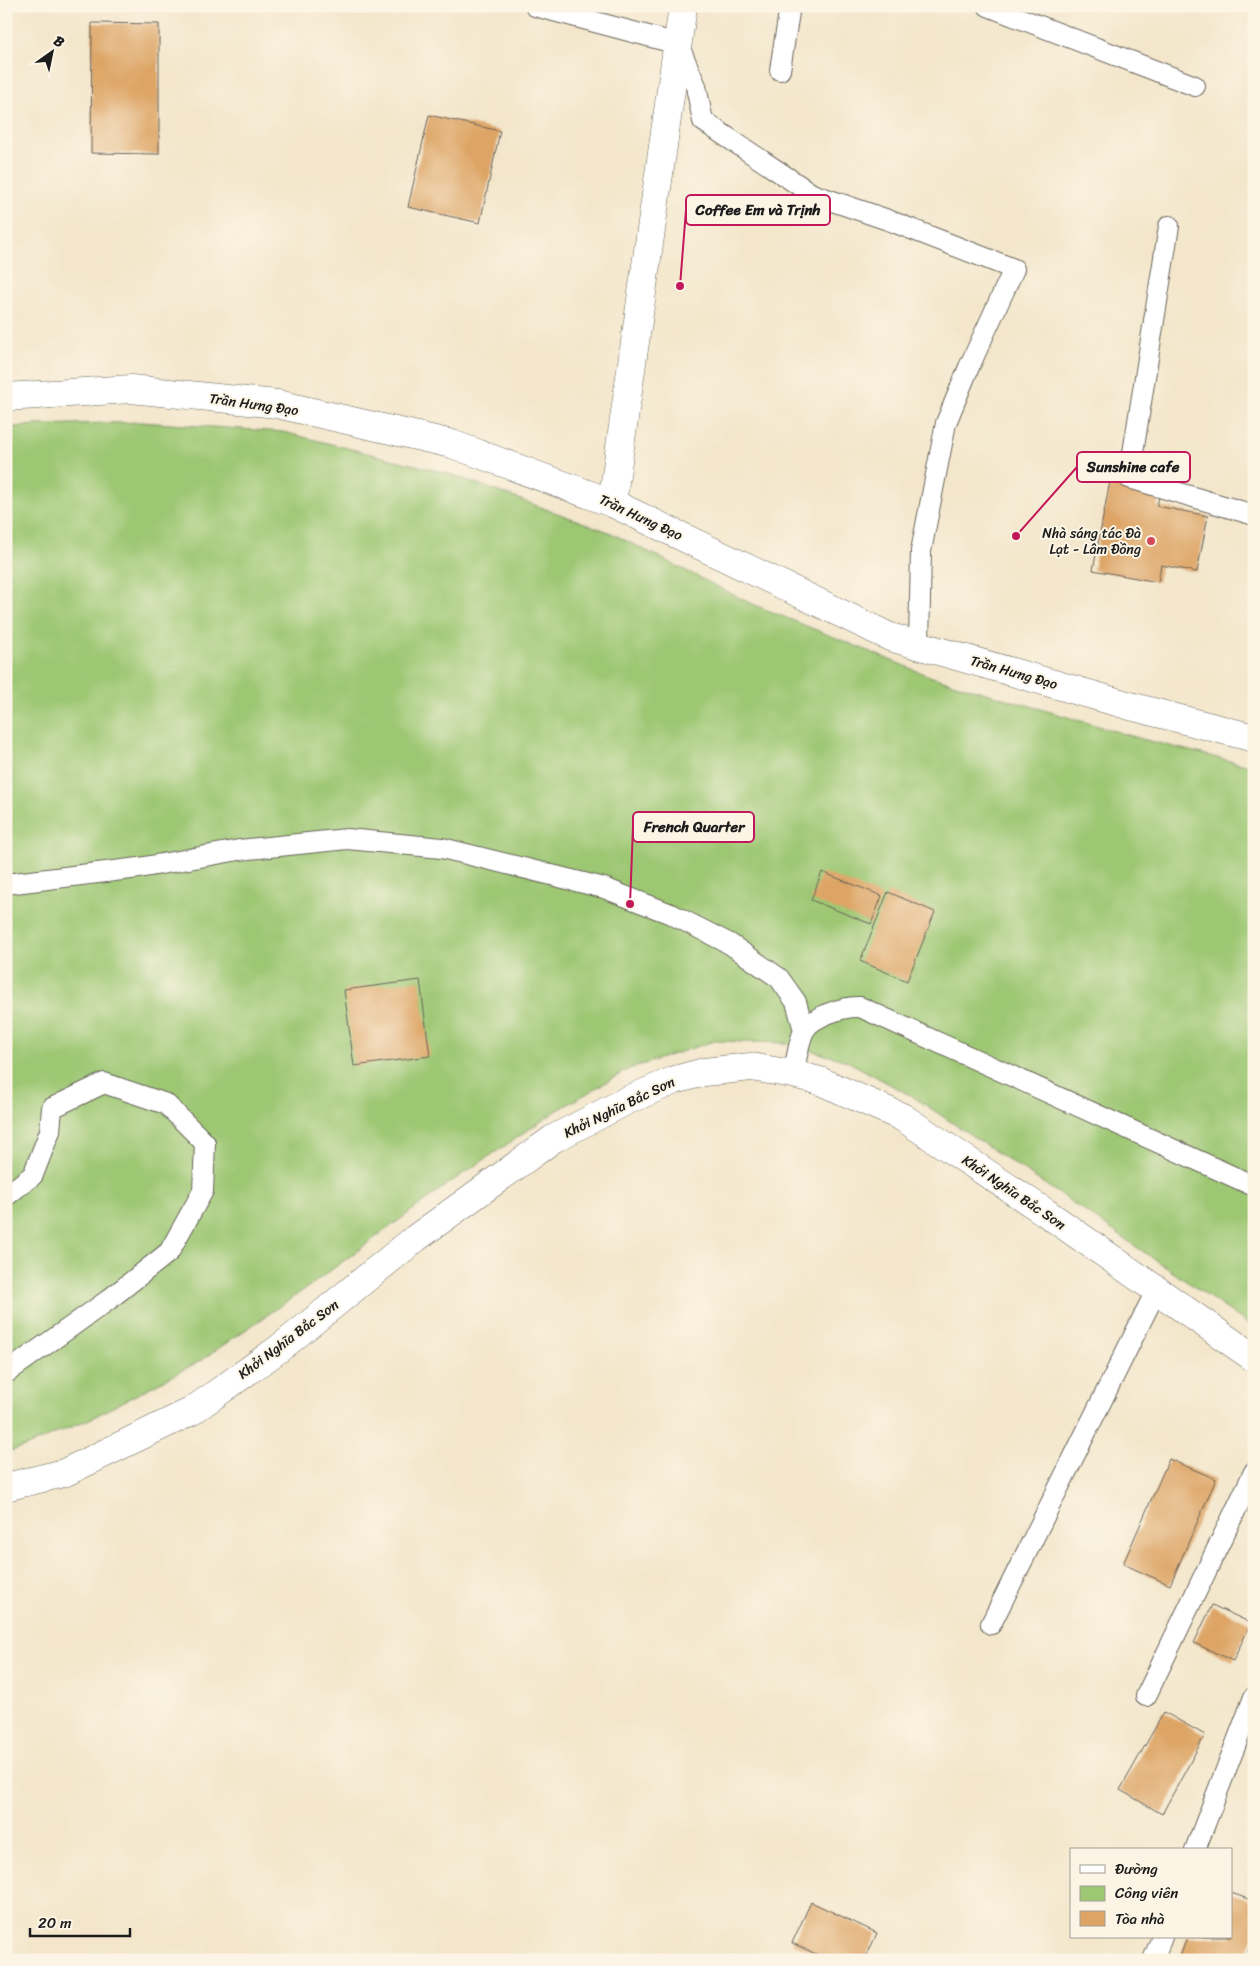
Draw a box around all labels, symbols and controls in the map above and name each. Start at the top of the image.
north arrow [28,28,78,78]
text: B [48,29,69,54]
callout: Coffee Em và Trịnh [686,195,830,225]
text: Coffee Em và Trịnh [695,197,821,223]
street label: Trần Hưng Đạo [208,386,300,423]
callout: Sunshine cafe [1077,452,1190,482]
text: Sunshine cafe [1086,454,1180,480]
street label: Trần Hưng Đạo [595,487,687,548]
place label: Nhà sáng tác Đà Lạt - Lâm Đồng [1042,521,1141,562]
marker: Nhà sáng tác Đà Lạt - Lâm Đồng [1145,535,1157,547]
street label: Trần Hưng Đạo [967,648,1061,697]
callout: French Quarter [633,812,754,842]
text: French Quarter [643,814,746,840]
street label: Khởi Nghĩa Bắc Sơn [559,1069,680,1145]
street label: Khởi Nghĩa Bắc Sơn [956,1148,1071,1237]
street label: Khởi Nghĩa Bắc Sơn [232,1293,345,1386]
legend [1070,1848,1232,1938]
text: Đường [1115,1856,1158,1882]
text: Công viên [1115,1880,1178,1906]
scale bar [30,1906,130,1938]
text: Tòa nhà [1115,1906,1165,1932]
text: 20 m [38,1910,72,1936]

